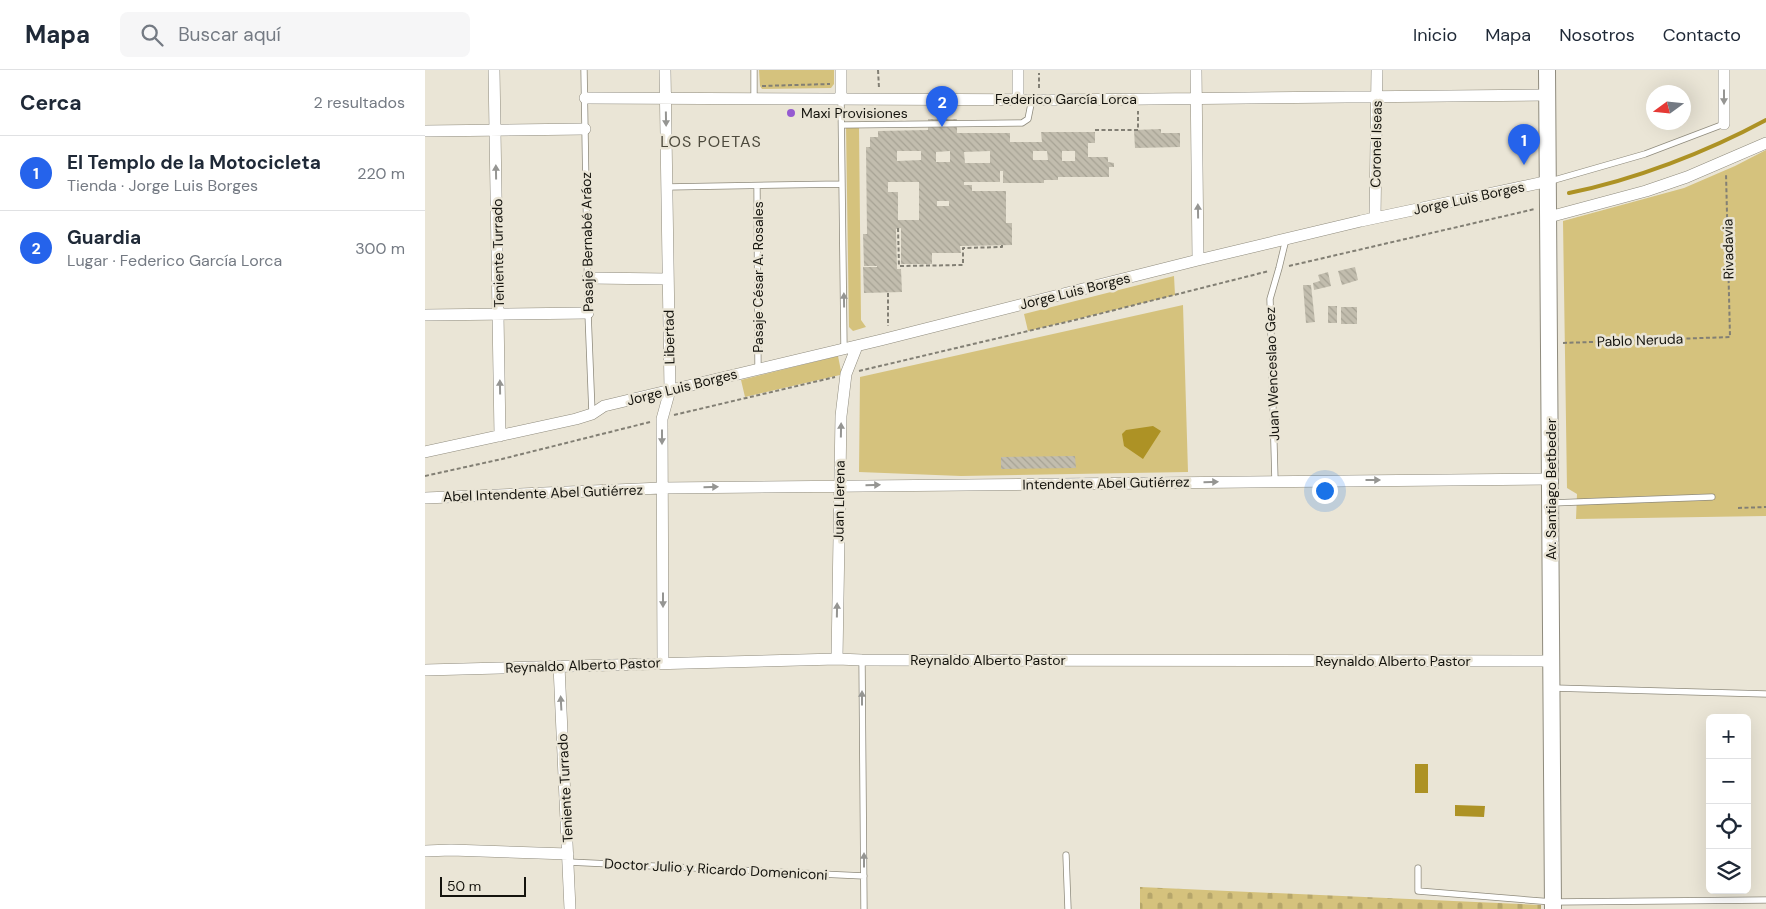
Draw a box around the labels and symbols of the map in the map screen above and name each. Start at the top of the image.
north arrow [1646,85,1691,130]
pin: 2 [926,86,958,127]
one-way arrow [1720,89,1728,105]
street label: Federico García Lorca [995,90,1137,108]
street label: Coronel Iseas [1366,100,1386,188]
place label: Maxi Provisiones [801,104,908,122]
marker: Maxi Provisiones [785,107,797,119]
one-way arrow [662,111,670,127]
pin: 1 [1508,124,1540,165]
district label: LOS POETAS [660,131,762,152]
one-way arrow [492,164,500,180]
street label: Pasaje Bernabé Aráoz [577,172,597,312]
street label: Jorge Luis Borges [1412,177,1526,219]
street label: Teniente Turrado [488,198,508,308]
street label: Pasaje César A. Rosales [749,201,767,353]
one-way arrow [1194,203,1202,219]
street label: Rivadavia [1718,218,1738,280]
street label: Jorge Luis Borges [1018,269,1132,313]
one-way arrow [840,291,848,307]
street label: Juan Wenceslao Gez [1261,307,1283,441]
street label: Libertad [660,310,678,364]
street label: Pablo Neruda [1596,329,1684,351]
street label: Jorge Luis Borges [625,365,739,409]
one-way arrow [496,379,504,395]
street label: Av. Santiago Betbeder [1542,418,1560,560]
one-way arrow [837,422,845,438]
one-way arrow [658,430,666,446]
street label: Juan Llerena [829,460,849,542]
street label: Intendente Abel Gutiérrez [1022,473,1190,493]
one-way arrow [1365,476,1381,484]
one-way arrow [1203,478,1219,486]
your location [1312,478,1338,504]
street label: Abel Intendente Abel Gutiérrez [443,481,643,505]
one-way arrow [865,481,881,489]
one-way arrow [703,483,719,491]
one-way arrow [659,592,667,608]
one-way arrow [833,602,841,618]
street label: Reynaldo Alberto Pastor [910,651,1066,669]
street label: Reynaldo Alberto Pastor [1315,652,1471,670]
street label: Reynaldo Alberto Pastor [505,653,661,677]
one-way arrow [858,690,866,706]
one-way arrow [557,695,565,711]
street label: Teniente Turrado [553,733,577,843]
one-way arrow [860,852,868,868]
street label: Doctor Julio y Ricardo Domeniconi [604,854,828,884]
scale bar [440,874,526,897]

